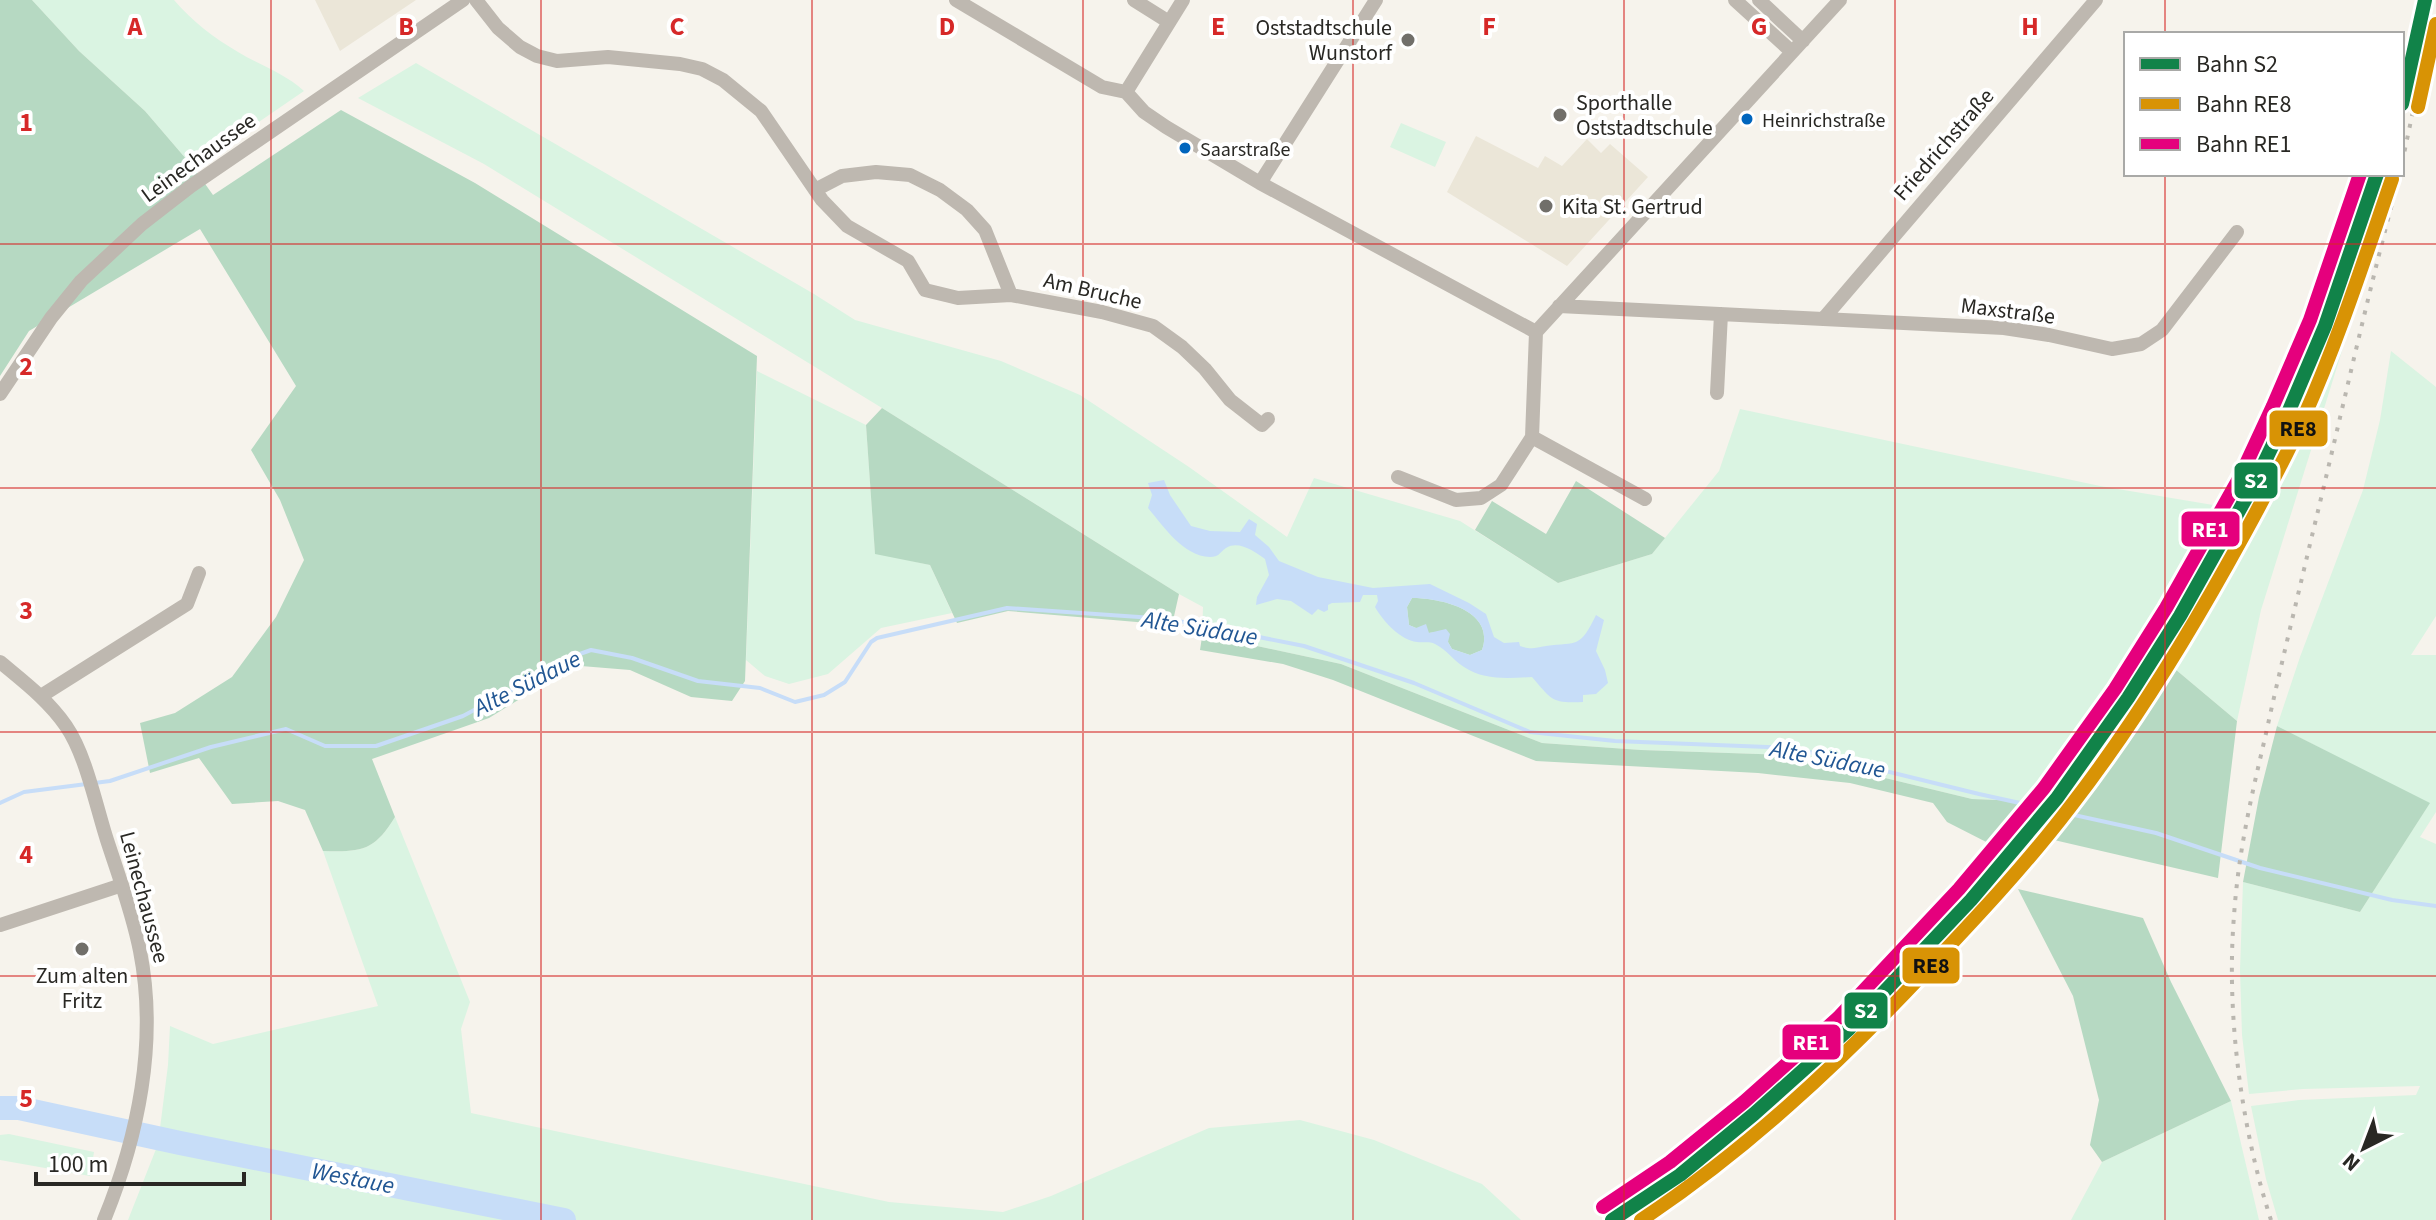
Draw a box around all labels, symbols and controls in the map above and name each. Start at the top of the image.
text: A [127,8,144,45]
text: B [398,8,414,45]
text: C [669,8,685,45]
text: D [939,8,955,45]
text: E [1211,8,1225,45]
text: F [1482,8,1496,45]
text: G [1751,8,1767,45]
text: H [2021,8,2039,45]
place label: Oststadtschule Wunstorf [1255,12,1394,69]
marker: Oststadtschule Wunstorf [1399,31,1417,49]
legend [2124,32,2404,176]
text: Bahn S2 [2196,47,2278,82]
street label: Friedrichstraße [1886,81,2002,208]
place label: Sporthalle Oststadtschule [1576,87,1713,144]
text: Bahn RE8 [2196,87,2291,122]
text: 1 [19,104,33,141]
street label: Leinechaussee [135,105,263,210]
marker: Sporthalle Oststadtschule [1551,106,1569,124]
place label: Heinrichstraße [1762,107,1885,135]
marker: Heinrichstraße [1739,111,1755,127]
text: Bahn RE1 [2196,127,2291,162]
place label: Saarstraße [1200,136,1291,164]
marker: Saarstraße [1177,140,1193,156]
place label: Kita St. Gertrud [1562,191,1703,223]
marker: Kita St. Gertrud [1537,197,1555,215]
street label: Am Bruche [1040,264,1145,318]
street label: Maxstraße [1959,289,2057,333]
text: 2 [19,348,33,385]
line badge: RE8 [2268,409,2329,448]
text: RE8 [2279,413,2317,445]
line badge: S2 [2233,461,2279,500]
text: S2 [2244,465,2268,497]
line badge: RE1 [2180,510,2241,548]
text: RE1 [2191,514,2229,546]
text: 3 [19,592,33,629]
water label: Alte Südaue [1138,602,1260,655]
water label: Alte Südaue [466,641,587,726]
water label: Alte Südaue [1765,731,1888,788]
street label: Leinechaussee [111,828,177,967]
text: 4 [19,836,33,873]
marker: Zum alten Fritz [73,940,91,958]
line badge: RE8 [1901,946,1961,985]
text: RE8 [1912,950,1950,982]
place label: Zum alten Fritz [36,960,128,1017]
line badge: S2 [1843,991,1889,1030]
text: S2 [1854,995,1878,1027]
line badge: RE1 [1781,1023,1842,1061]
text: RE1 [1792,1027,1830,1059]
text: 5 [19,1080,33,1117]
north arrow [2324,1108,2404,1188]
scale bar [36,1136,244,1186]
text: N [2335,1145,2367,1179]
text: 100 m [48,1147,108,1182]
water label: Westaue [309,1153,397,1204]

